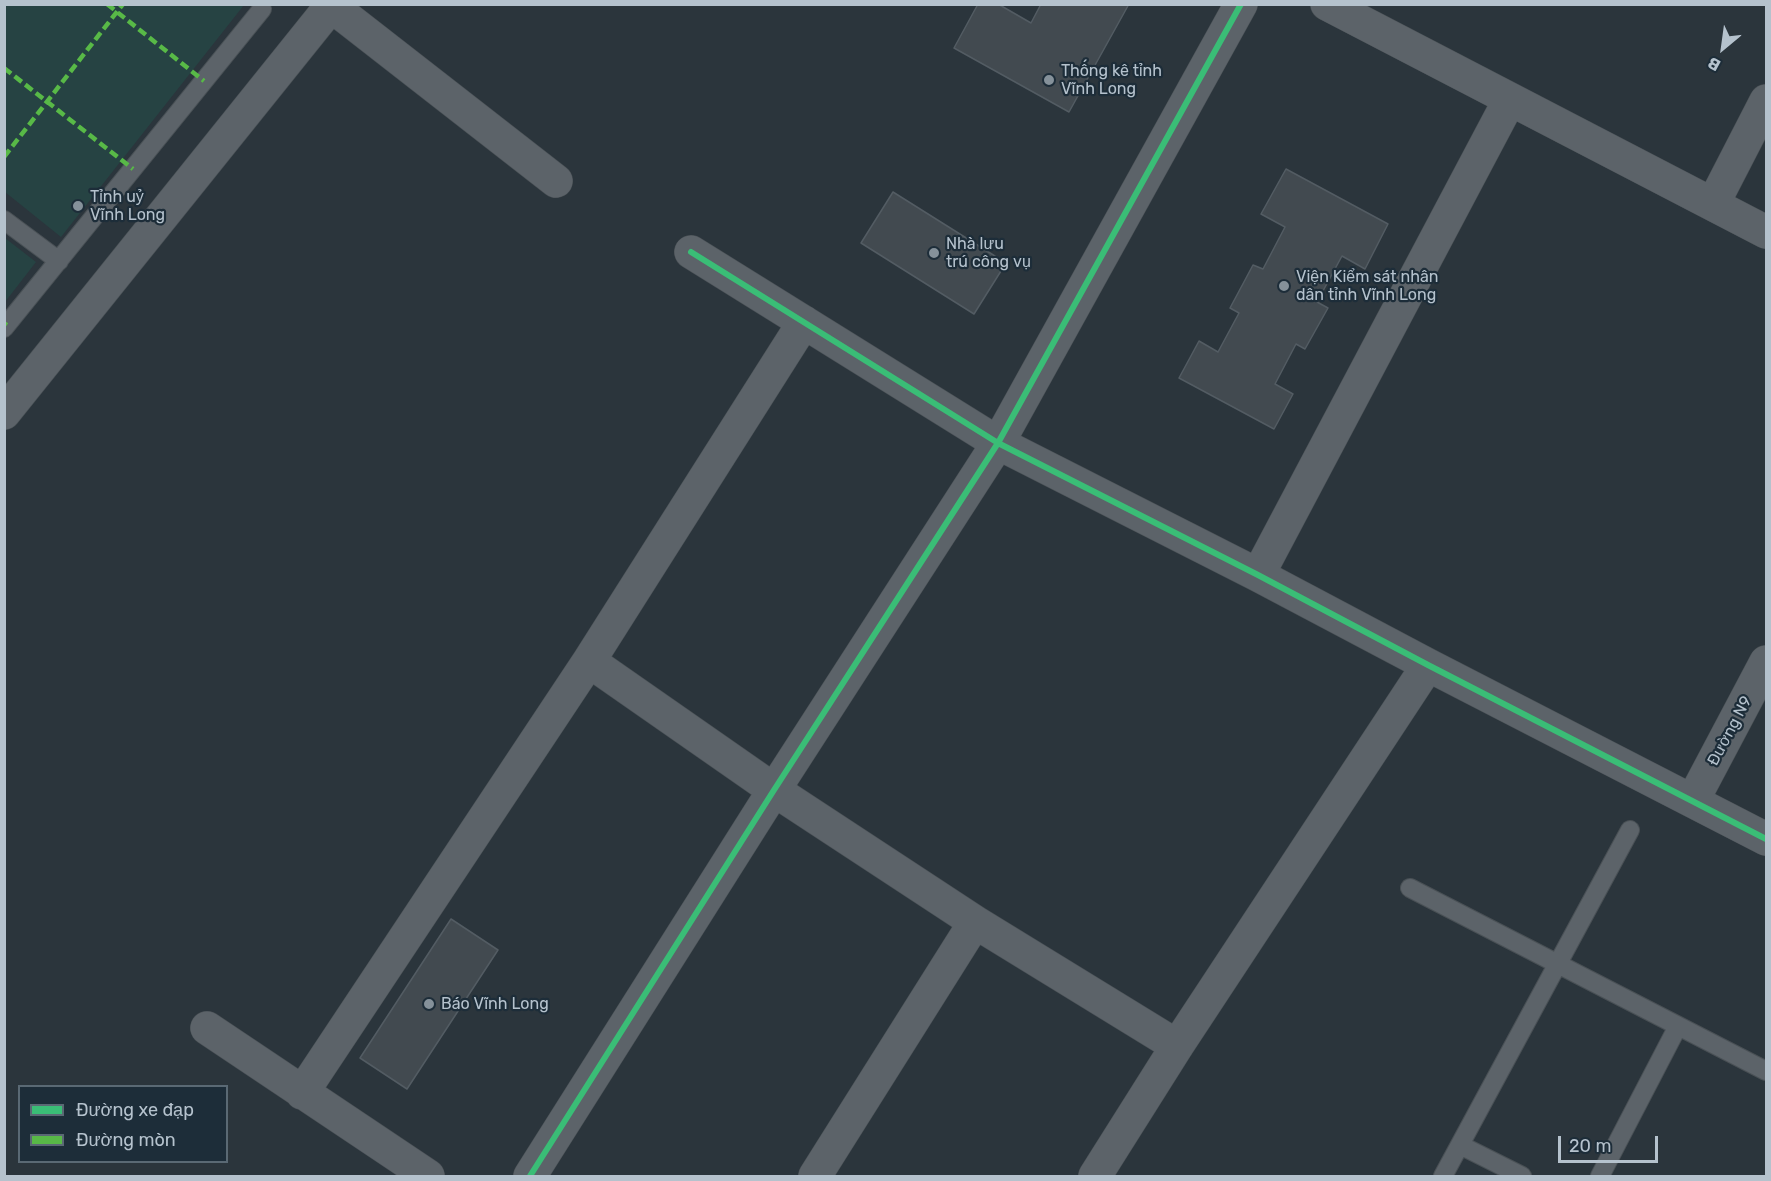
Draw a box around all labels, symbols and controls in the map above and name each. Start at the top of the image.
north arrow [1693,18,1753,78]
text: B [1705,53,1724,75]
place label: Thống kê tỉnh Vĩnh Long [1061,61,1162,99]
marker: Thống kê tỉnh Vĩnh Long [1042,73,1056,87]
place label: Tỉnh uỷ Vĩnh Long [90,187,165,225]
marker: Tỉnh uỷ Vĩnh Long [71,199,85,213]
place label: Nhà lưu trú công vụ [946,234,1031,272]
marker: Nhà lưu trú công vụ [927,246,941,260]
place label: Viện Kiểm sát nhân dân tỉnh Vĩnh Long [1296,267,1438,305]
marker: Viện Kiểm sát nhân dân tỉnh Vĩnh Long [1277,279,1291,293]
street label: Đường N9 [1704,693,1756,769]
place label: Báo Vĩnh Long [441,994,549,1014]
marker: Báo Vĩnh Long [422,997,436,1011]
legend [18,1085,228,1163]
text: Đường xe đạp [76,1099,194,1121]
scale bar [1561,1124,1662,1162]
text: Đường mòn [76,1129,176,1151]
text: 20 m [1569,1135,1611,1157]

